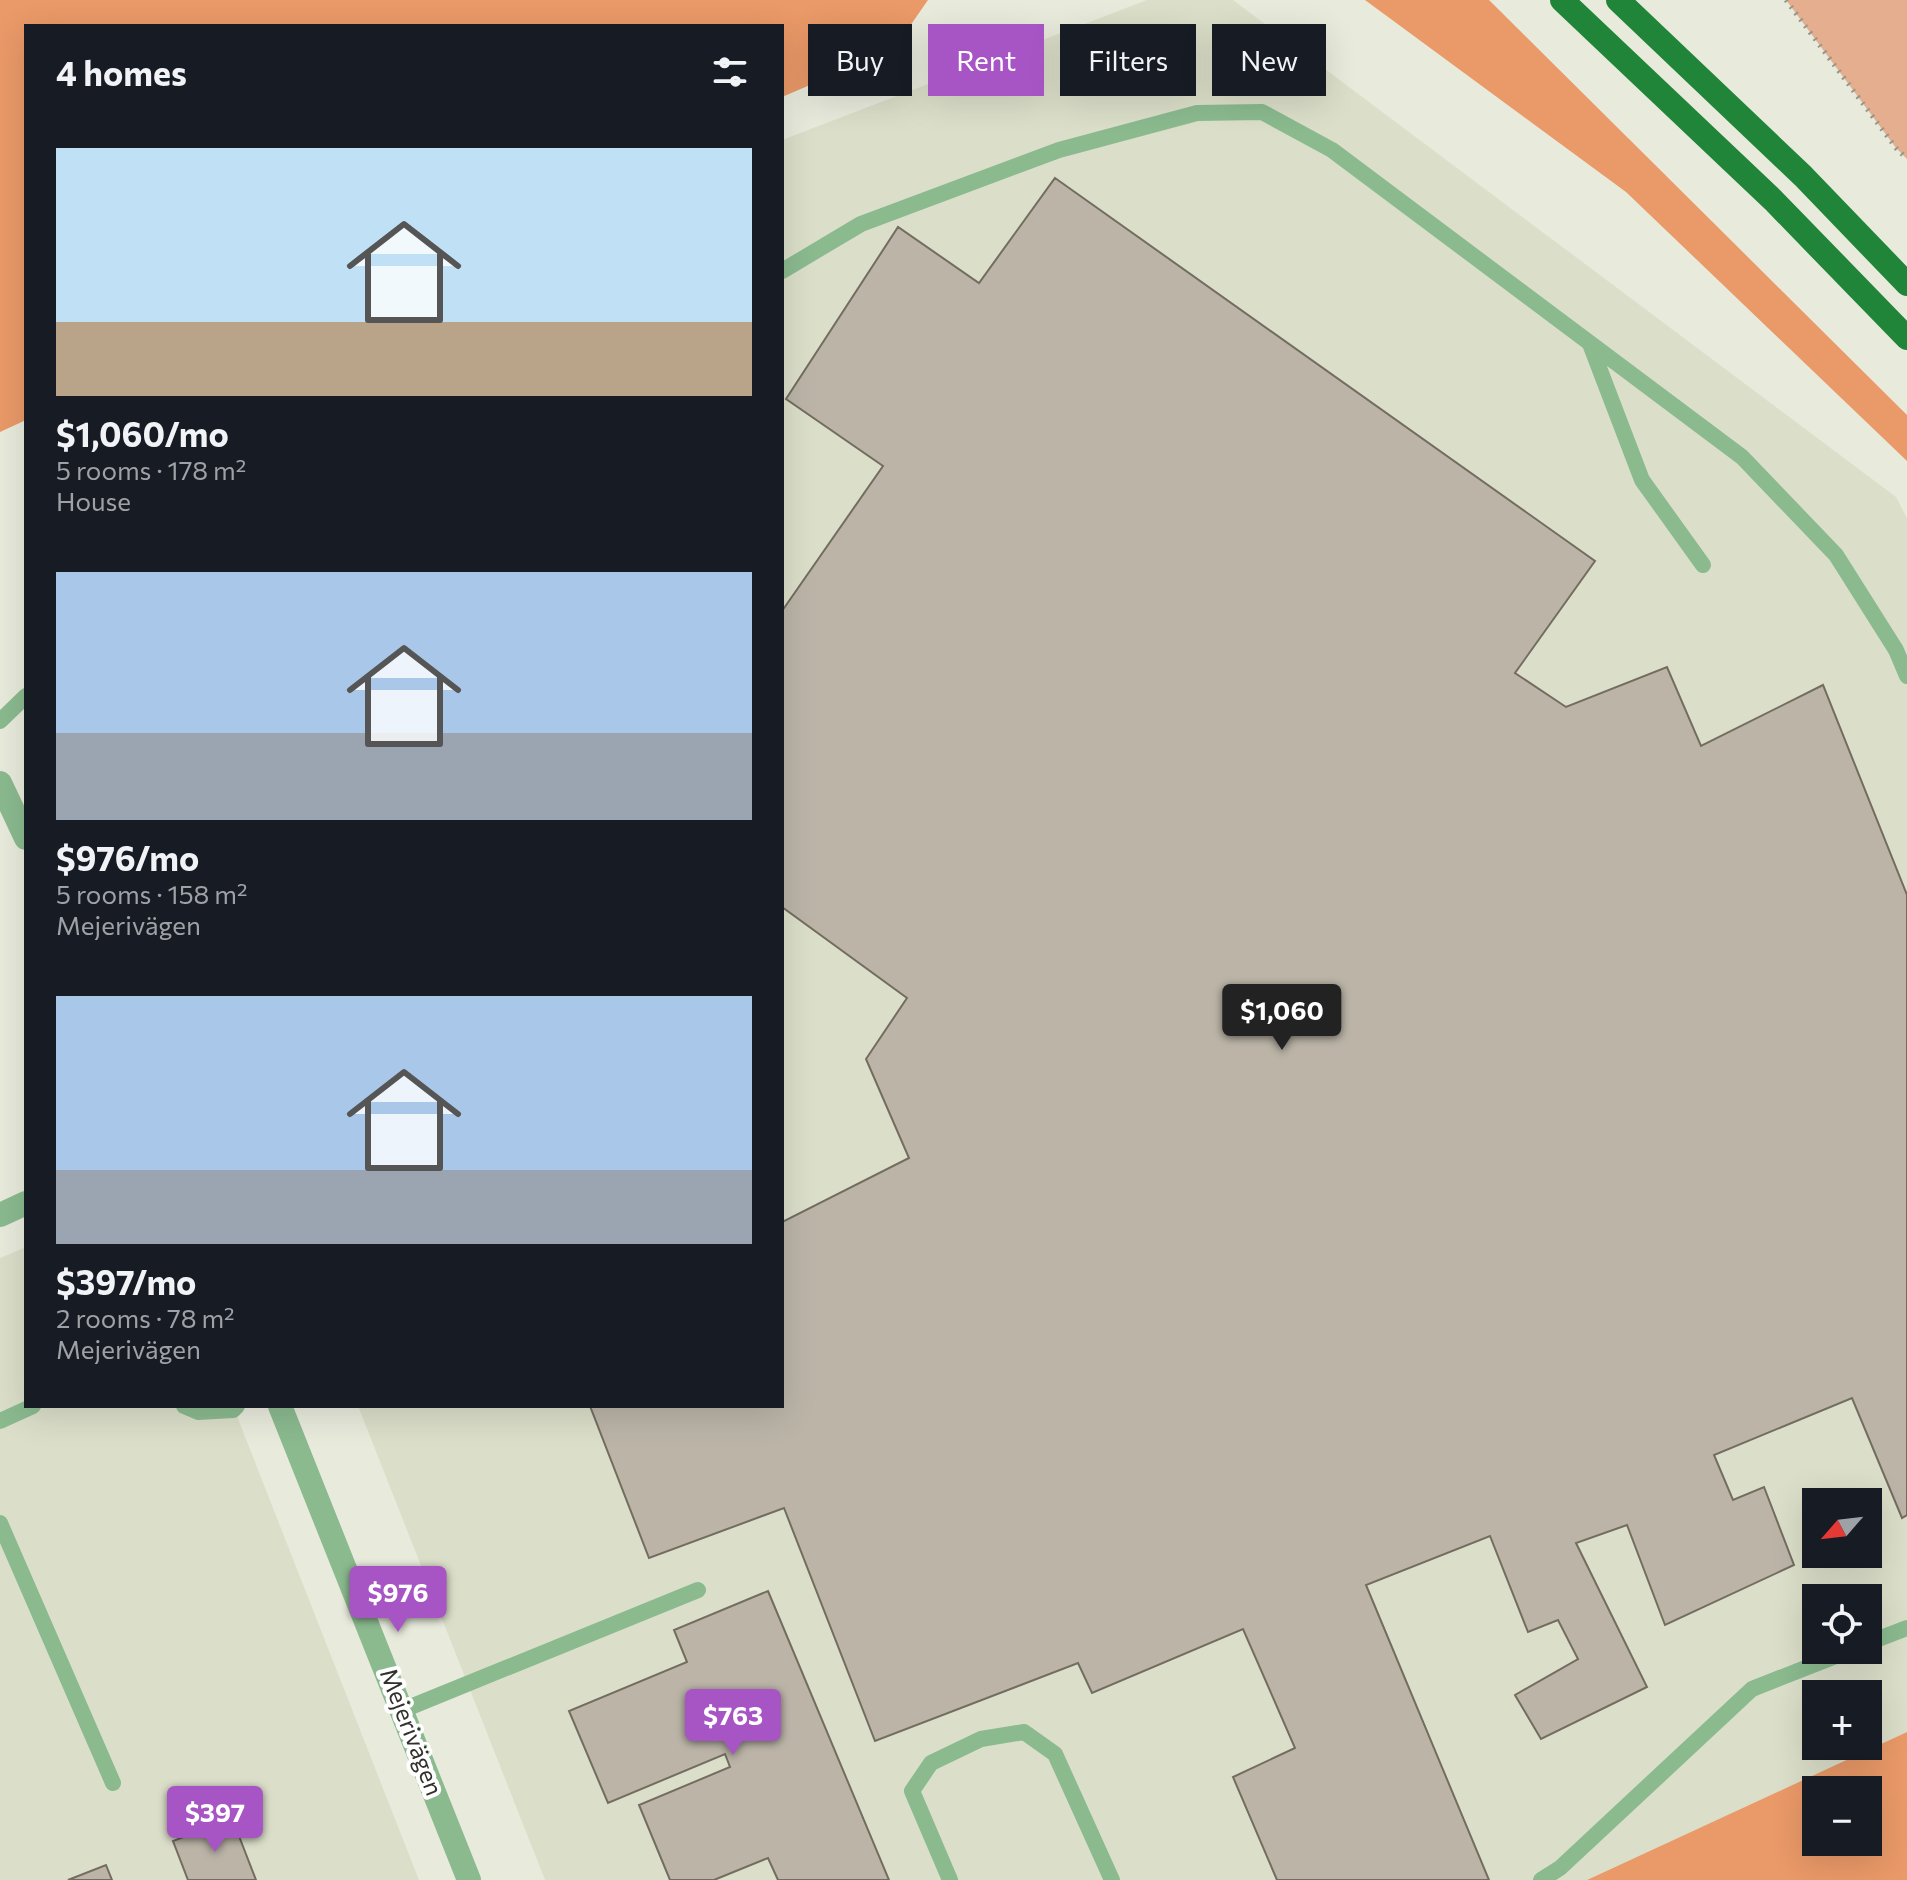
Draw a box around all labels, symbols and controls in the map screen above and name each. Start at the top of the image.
chip: Buy [808,24,912,96]
chip: Rent [928,24,1044,96]
chip: Filters [1060,24,1196,96]
chip: New [1212,24,1326,96]
icon: filters [708,50,752,94]
text: 4 homes [56,51,187,93]
icon: home [332,200,476,344]
text: $1,060/mo [56,412,229,454]
text: 5 rooms · 178 m² [56,454,246,485]
text: House [56,485,131,516]
icon: home [332,624,476,768]
text: $976/mo [56,836,199,878]
text: 5 rooms · 158 m² [56,878,247,909]
text: Mejerivägen [56,909,201,940]
pin: $1,060 [1217,984,1347,1052]
text: $1,060 [1240,994,1324,1025]
icon: home [332,1048,476,1192]
text: $397/mo [56,1260,196,1302]
text: 2 rooms · 78 m² [56,1302,235,1333]
text: Mejerivägen [56,1333,201,1364]
north arrow [1802,1488,1882,1568]
map controls [1802,1488,1882,1856]
pin: $976 [351,1566,445,1634]
text: $976 [368,1576,428,1607]
button: locate [1802,1584,1882,1664]
street label: Mejerivägen [375,1664,450,1799]
button: + [1802,1680,1882,1760]
pin: $763 [686,1689,780,1757]
text: $763 [703,1699,763,1730]
button: − [1802,1776,1882,1856]
pin: $397 [168,1786,262,1854]
text: $397 [185,1796,245,1827]

